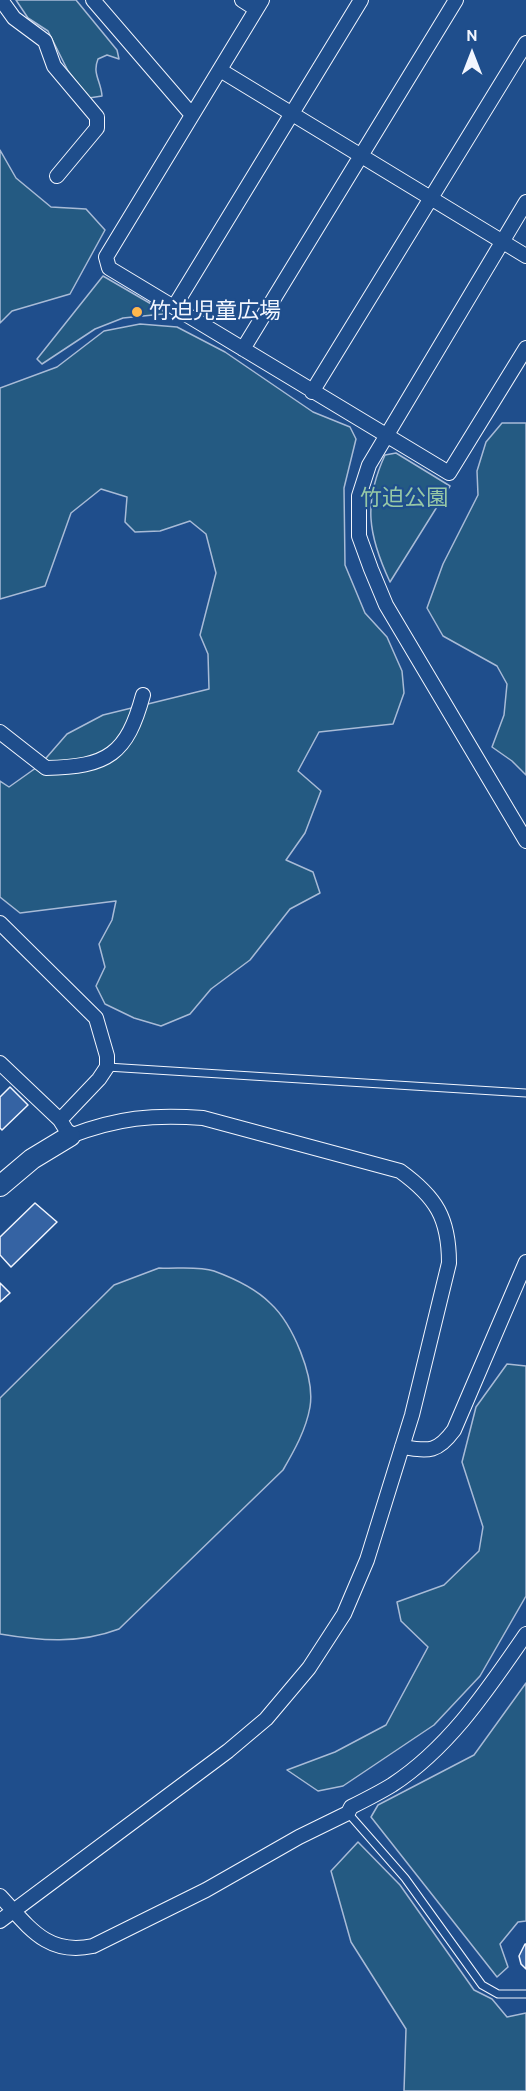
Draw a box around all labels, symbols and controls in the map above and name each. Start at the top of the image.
north arrow [442,24,502,84]
text: N [466,26,478,45]
place label: 竹迫児童広場 [149,299,281,325]
marker: 竹迫児童広場 [130,305,144,319]
park label: 竹迫公園 [360,486,448,512]

